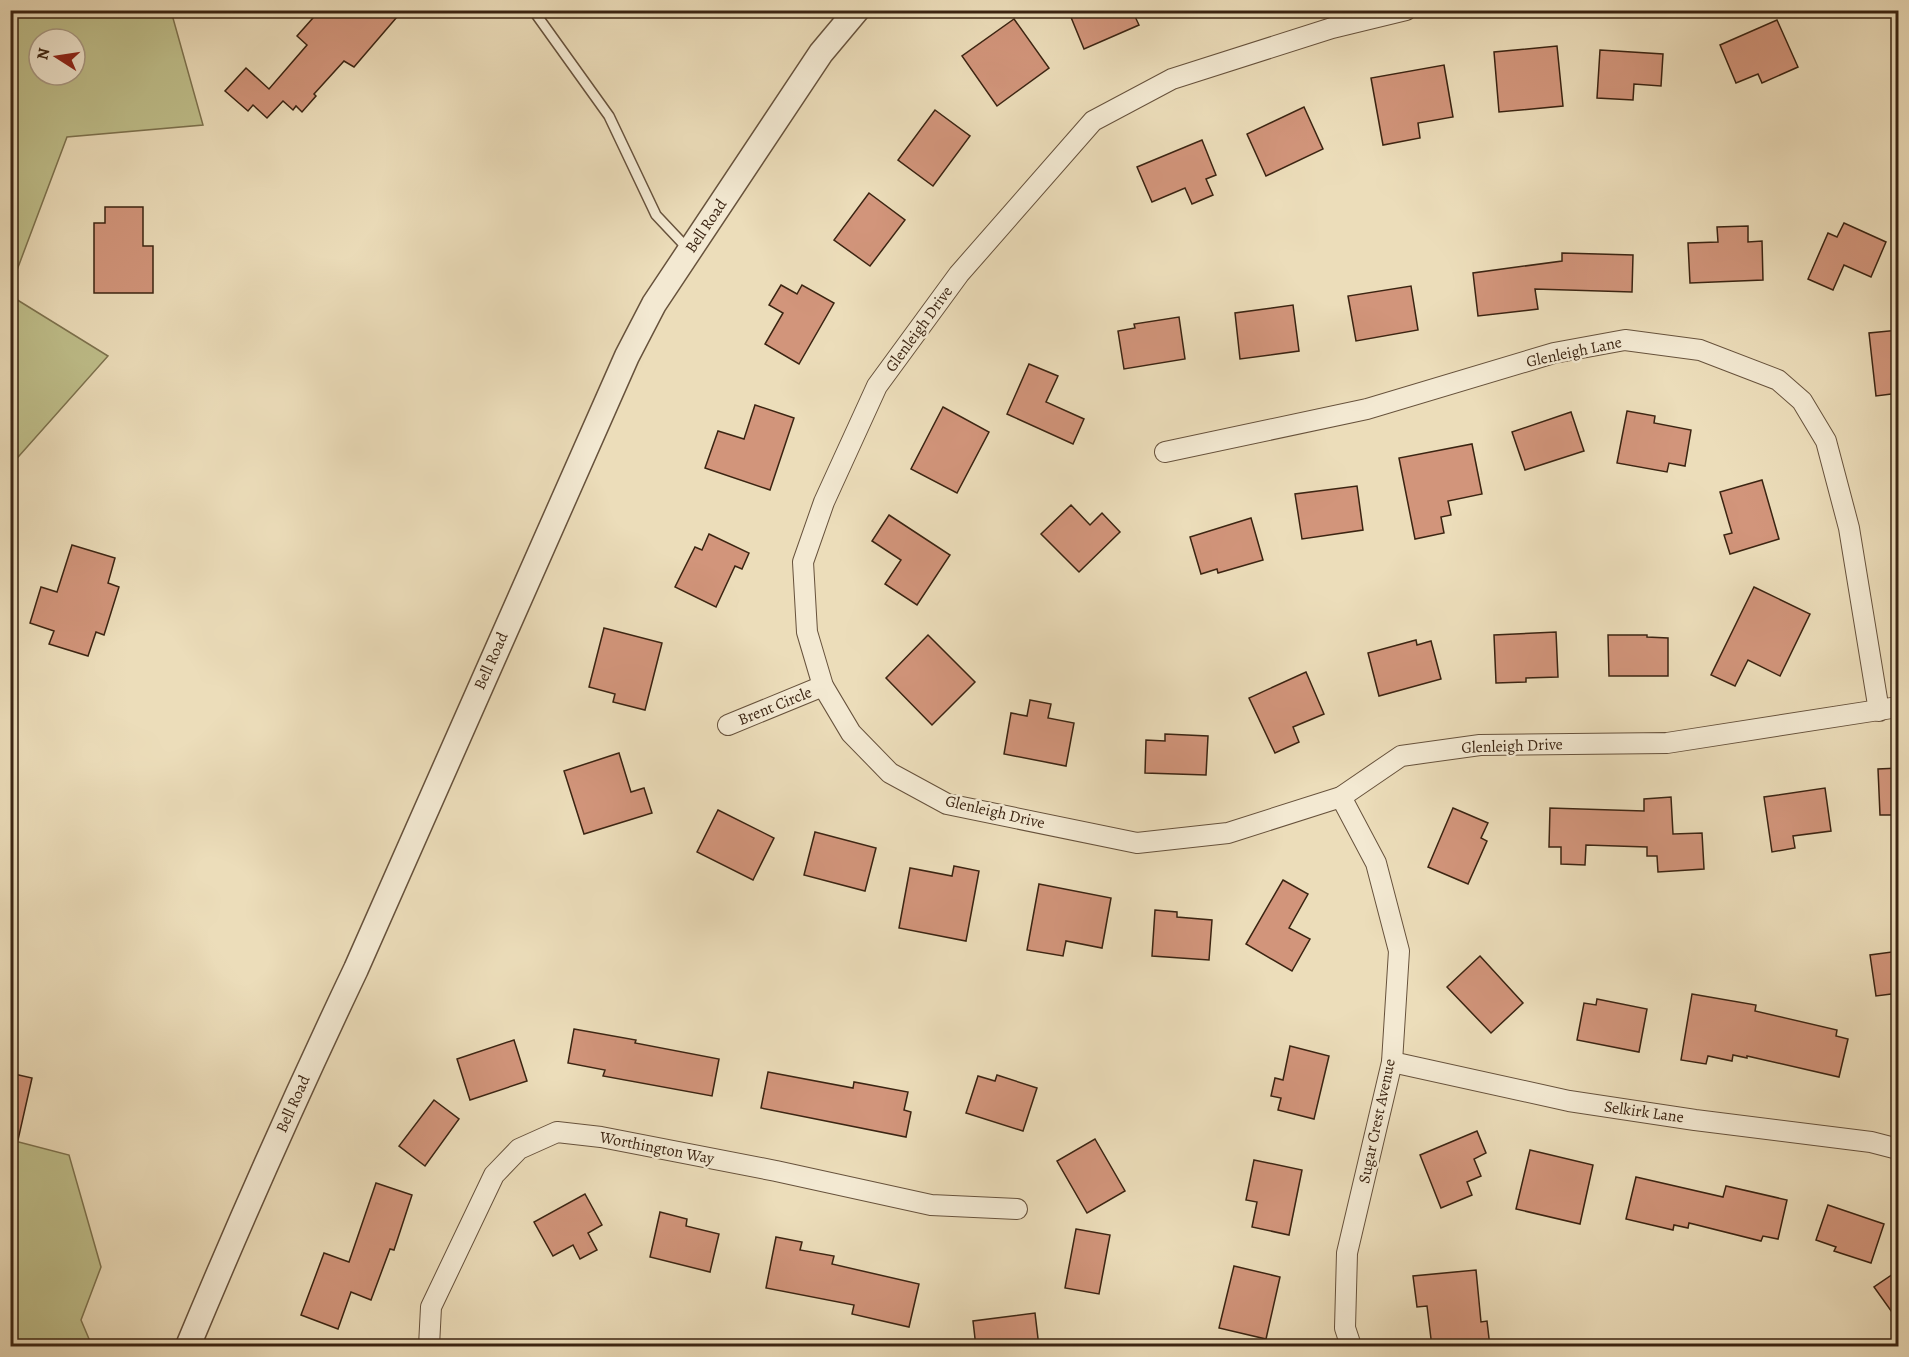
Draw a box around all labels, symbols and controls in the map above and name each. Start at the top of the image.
north arrow [27,27,87,87]
text: N [31,46,55,62]
street label: Bell Road [680,194,732,257]
street label: Glenleigh Drive [880,281,958,377]
street label: Glenleigh Lane [1524,331,1624,373]
street label: Bell Road [469,628,514,693]
street label: Brent Circle [735,681,815,731]
street label: Glenleigh Drive [1461,733,1563,759]
street label: Glenleigh Drive [943,790,1047,834]
street label: Sugar Crest Avenue [1353,1057,1401,1185]
street label: Bell Road [271,1071,316,1136]
street label: Selkirk Lane [1603,1096,1685,1128]
street label: Worthington Way [597,1126,717,1170]

